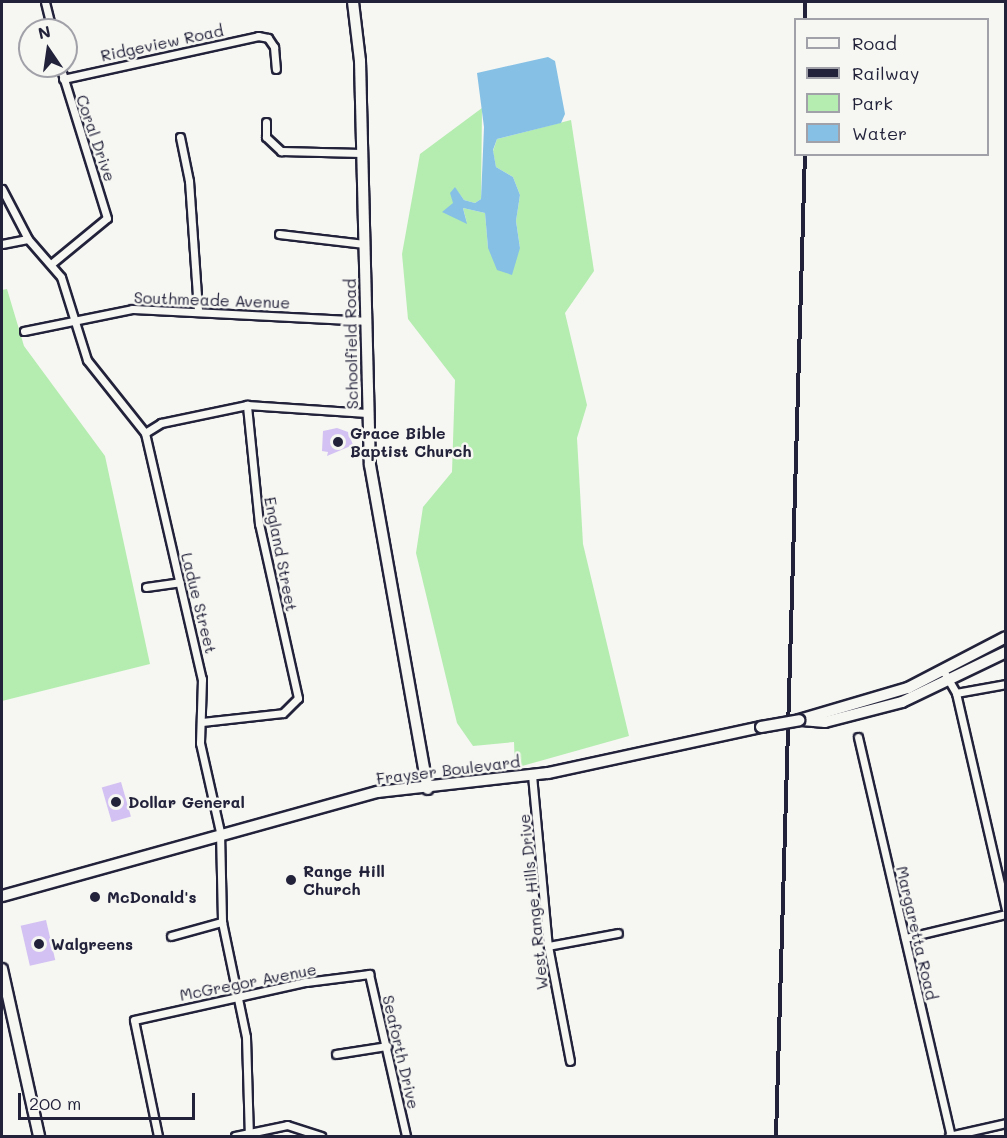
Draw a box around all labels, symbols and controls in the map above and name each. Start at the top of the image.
north arrow [18,18,78,78]
legend [794,18,989,156]
text: N [36,20,53,44]
street label: Ridgeview Road [99,21,225,65]
text: Road [852,31,897,55]
text: Railway [852,61,919,85]
text: Park [852,91,893,115]
street label: Coral Drive [72,92,120,184]
text: Water [852,121,907,145]
street label: Schoolfield Road [340,279,362,409]
street label: Southmeade Avenue [133,288,291,312]
place label: Grace Bible Baptist Church [350,423,472,461]
marker: Grace Bible Baptist Church [331,435,345,449]
street label: England Street [260,495,302,613]
street label: Ladue Street [177,551,221,655]
street label: Frayser Boulevard [375,752,521,788]
place label: Dollar General [128,792,245,812]
marker: Dollar General [109,795,123,809]
street label: West Range Hills Drive [514,813,552,991]
place label: Range Hill Church [303,861,385,899]
street label: Margaretta Road [892,864,942,1002]
marker: Range Hill Church [284,873,298,887]
place label: McDonald's [107,887,196,907]
marker: McDonald's [88,890,102,904]
place label: Walgreens [51,934,133,954]
marker: Walgreens [32,937,46,951]
street label: McGregor Avenue [178,959,318,1005]
street label: Seaforth Drive [379,993,423,1111]
scale bar [21,1081,198,1119]
text: 200 m [29,1091,81,1115]

